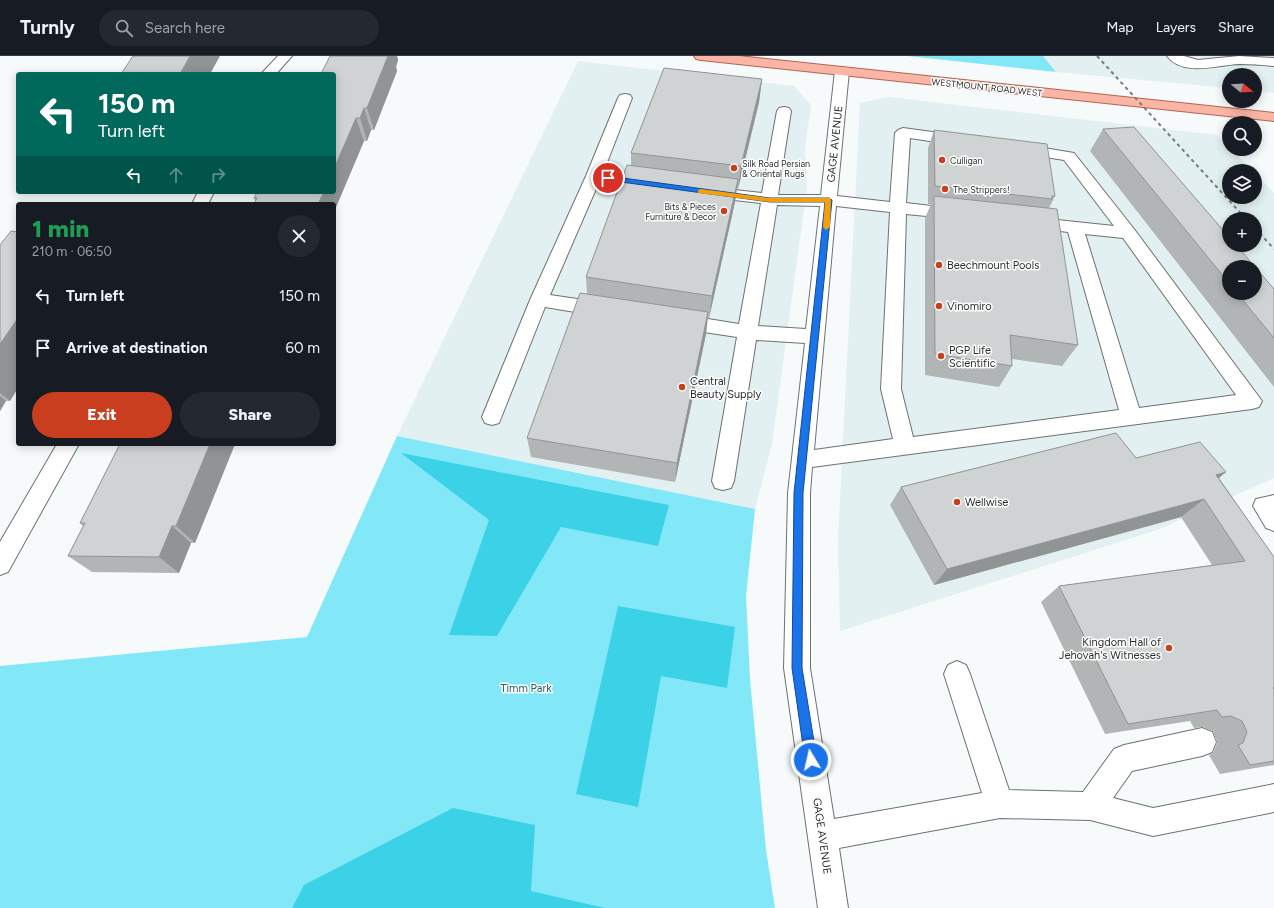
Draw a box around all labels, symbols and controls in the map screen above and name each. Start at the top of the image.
search box [99,10,379,46]
text: Turnly [20,16,75,39]
icon: search [113,17,135,39]
text: Search here [145,19,225,37]
text: Map [1106,19,1134,36]
text: Layers [1156,19,1196,36]
text: Share [1218,19,1254,36]
north arrow [1222,68,1262,108]
map controls [1222,68,1262,300]
street label: WESTMOUNT ROAD WEST [931,76,1043,98]
text: 150 m [98,86,175,120]
icon: left [32,88,84,140]
street label: GAGE AVENUE [825,105,845,183]
button: search [1222,116,1262,156]
text: Turn left [98,120,165,142]
marker: Culligan [937,155,947,165]
place label: Culligan [950,155,982,166]
place label: Silk Road Persian & Oriental Rugs [742,158,810,179]
pin [591,161,625,195]
marker: Silk Road Persian & Oriental Rugs [729,163,739,173]
icon: left [123,164,145,186]
icon: ahead [165,164,187,186]
icon: right [207,164,229,186]
button: layers [1222,164,1262,204]
icon: arrive [597,167,619,189]
marker: The Strippers! [940,184,950,194]
place label: The Strippers! [953,184,1010,195]
place label: Bits & Pieces Furniture & Decor [645,201,716,222]
marker: Bits & Pieces Furniture & Decor [719,206,729,216]
button: + [1222,212,1262,252]
text: 1 min [32,214,89,243]
button: close [278,215,320,257]
text: 210 m · 06:50 [32,244,112,259]
place label: Beechmount Pools [947,259,1039,272]
marker: Beechmount Pools [934,260,944,270]
button: − [1222,260,1262,300]
icon: left [32,285,54,307]
text: Turn left [66,287,124,305]
text: 150 m [279,287,320,305]
place label: Vinomiro [947,300,992,313]
marker: Vinomiro [934,301,944,311]
icon: arrive [32,337,54,359]
text: Arrive at destination [66,339,207,357]
text: 60 m [285,339,320,357]
place label: PGP Life Scientific [949,344,996,370]
marker: PGP Life Scientific [936,351,946,361]
place label: Central Beauty Supply [690,375,761,401]
marker: Central Beauty Supply [677,382,687,392]
button: Exit [32,392,172,438]
button: Share [180,392,320,438]
place label: Wellwise [965,496,1008,509]
marker: Wellwise [952,497,962,507]
place label: Kingdom Hall of Jehovah's Witnesses [1059,636,1162,662]
marker: Kingdom Hall of Jehovah's Witnesses [1164,643,1174,653]
park label: Timm Park [501,682,552,695]
position arrow [790,739,832,781]
street label: GAGE AVENUE [810,797,834,875]

